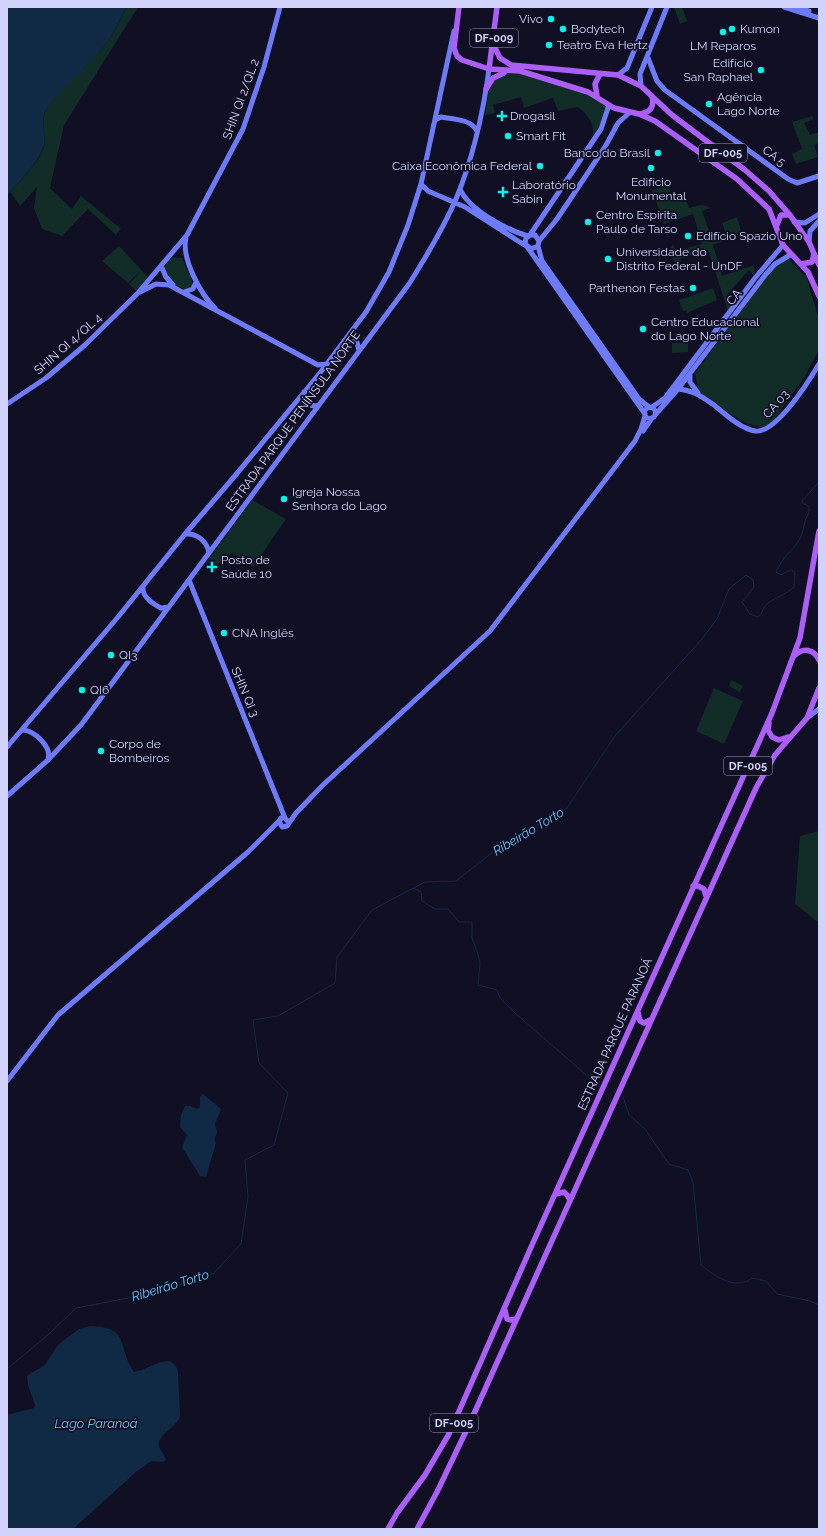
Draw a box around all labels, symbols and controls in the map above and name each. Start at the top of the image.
place label: Vivo [519,12,543,26]
marker: Vivo [546,14,556,24]
place label: Bodytech [571,22,625,36]
place label: Kumon [740,22,780,36]
marker: Bodytech [558,24,568,34]
marker: Kumon [727,24,737,34]
marker: LM Reparos [718,27,728,37]
road number: DF-009 [470,29,518,47]
place label: Teatro Eva Hertz [557,38,648,52]
place label: LM Reparos [690,39,756,53]
marker: Teatro Eva Hertz [544,40,554,50]
place label: Edifício San Raphael [684,56,754,84]
street label: SHIN QI 2/QL 2 [220,57,262,141]
marker: Edifício San Raphael [756,65,766,75]
place label: Agência Lago Norte [717,90,780,118]
marker: Agência Lago Norte [704,99,714,109]
place label: Drogasil [510,109,556,123]
marker: Drogasil [497,111,507,121]
place label: Smart Fit [516,129,566,143]
marker: Smart Fit [503,131,513,141]
street label: CA 5 [760,143,789,170]
road number: DF-005 [699,144,747,162]
place label: Banco do Brasil [564,146,651,160]
marker: Banco do Brasil [653,148,663,158]
place label: Caixa Econômica Federal [392,159,533,173]
marker: Caixa Econômica Federal [535,161,545,171]
marker: Edifício Monumental [646,163,656,173]
place label: Edifício Monumental [616,175,687,203]
place label: Laboratório Sabin [512,178,576,206]
marker: Laboratório Sabin [497,186,509,198]
place label: Centro Espírita Paulo de Tarso [596,208,678,236]
marker: Centro Espírita Paulo de Tarso [583,217,593,227]
place label: Edifício Spazio Uno [696,229,802,243]
marker: Edifício Spazio Uno [683,231,693,241]
place label: Universidade do Distrito Federal - UnDF [616,245,743,273]
marker: Universidade do Distrito Federal - UnDF [603,254,613,264]
place label: Parthenon Festas [589,281,685,295]
marker: Parthenon Festas [688,283,698,293]
street label: CA [724,286,744,308]
street label: SHIN QI 4/QL 4 [31,310,105,377]
place label: Centro Educacional do Lago Norte [651,315,760,343]
marker: Centro Educacional do Lago Norte [638,324,648,334]
street label: ESTRADA PARQUE PENÍNSULA NORTE [223,328,363,514]
street label: CA 03 [760,387,792,421]
place label: Igreja Nossa Senhora do Lago [292,485,387,513]
marker: Igreja Nossa Senhora do Lago [279,494,289,504]
place label: Posto de Saúde 10 [221,553,272,581]
marker: Posto de Saúde 10 [206,561,218,573]
place label: CNA Inglês [232,626,294,640]
marker: CNA Inglês [219,628,229,638]
place label: QI3 [119,648,137,662]
marker: QI3 [106,650,116,660]
street label: SHIN QI 3 [228,665,262,719]
place label: QI6 [90,683,109,697]
marker: QI6 [77,685,87,695]
place label: Corpo de Bombeiros [109,737,169,765]
marker: Corpo de Bombeiros [96,746,106,756]
road number: DF-005 [724,757,772,775]
water label: Ribeirão Torto [490,804,567,859]
street label: ESTRADA PARQUE PARANOÁ [575,956,655,1112]
water label: Ribeirão Torto [130,1267,211,1304]
road number: DF-005 [430,1414,478,1432]
water label: Lago Paranoá [54,1416,138,1431]

